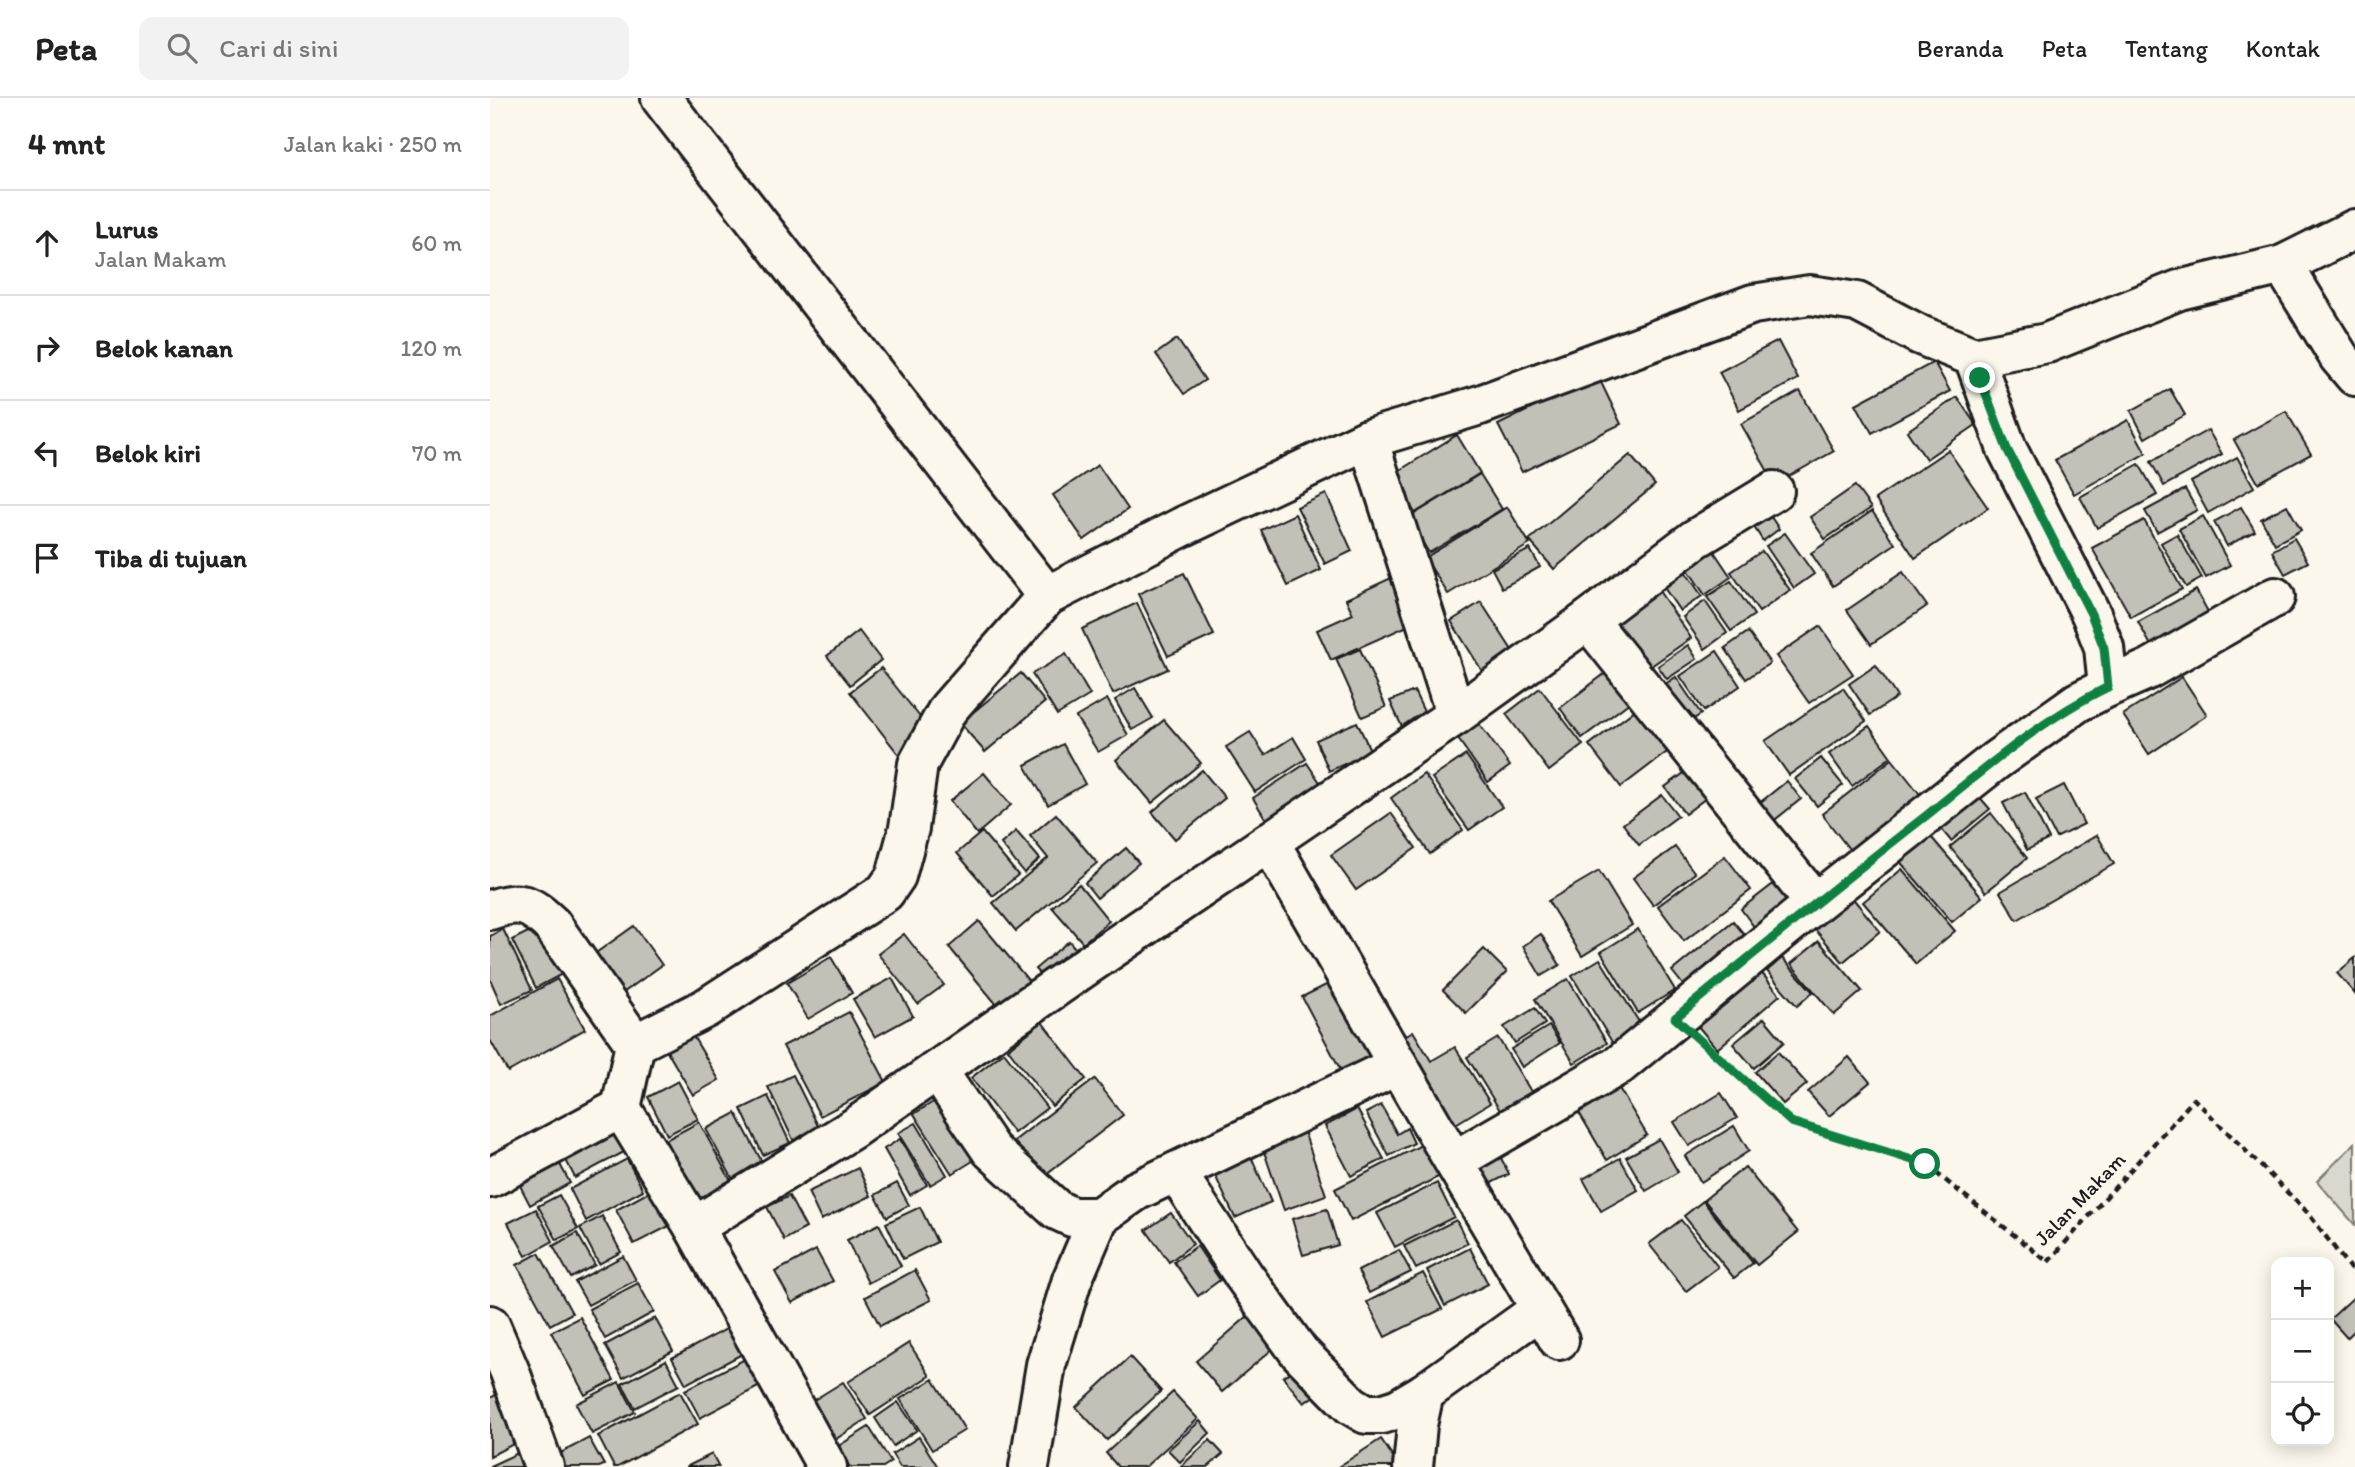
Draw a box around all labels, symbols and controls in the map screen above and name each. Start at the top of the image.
search box [139,17,629,80]
text: Peta [35,29,97,68]
icon: search [163,29,201,67]
text: Cari di sini [219,32,338,64]
text: Beranda [1917,34,2004,63]
text: Peta [2042,34,2087,63]
text: Tentang [2125,34,2208,63]
text: Kontak [2246,34,2320,63]
text: 4 mnt [28,125,105,162]
text: Jalan kaki · 250 m [284,130,462,158]
text: Lurus [95,213,158,245]
icon: ahead [28,224,66,262]
text: 60 m [411,229,462,257]
text: Jalan Makam [95,245,227,273]
icon: right [28,329,66,367]
text: Belok kanan [95,332,233,364]
text: 120 m [401,334,462,362]
route end [1964,362,1995,393]
icon: left [28,434,66,472]
text: Belok kiri [95,437,201,469]
text: 70 m [412,439,462,467]
icon: arrive [28,539,66,577]
text: Tiba di tujuan [95,542,247,574]
street label: Jalan Makam [2029,1146,2131,1251]
route start [1909,1148,1940,1179]
map controls [2271,1257,2334,1446]
button: + [2271,1257,2334,1320]
button: − [2271,1320,2334,1383]
button: locate [2271,1383,2334,1446]

